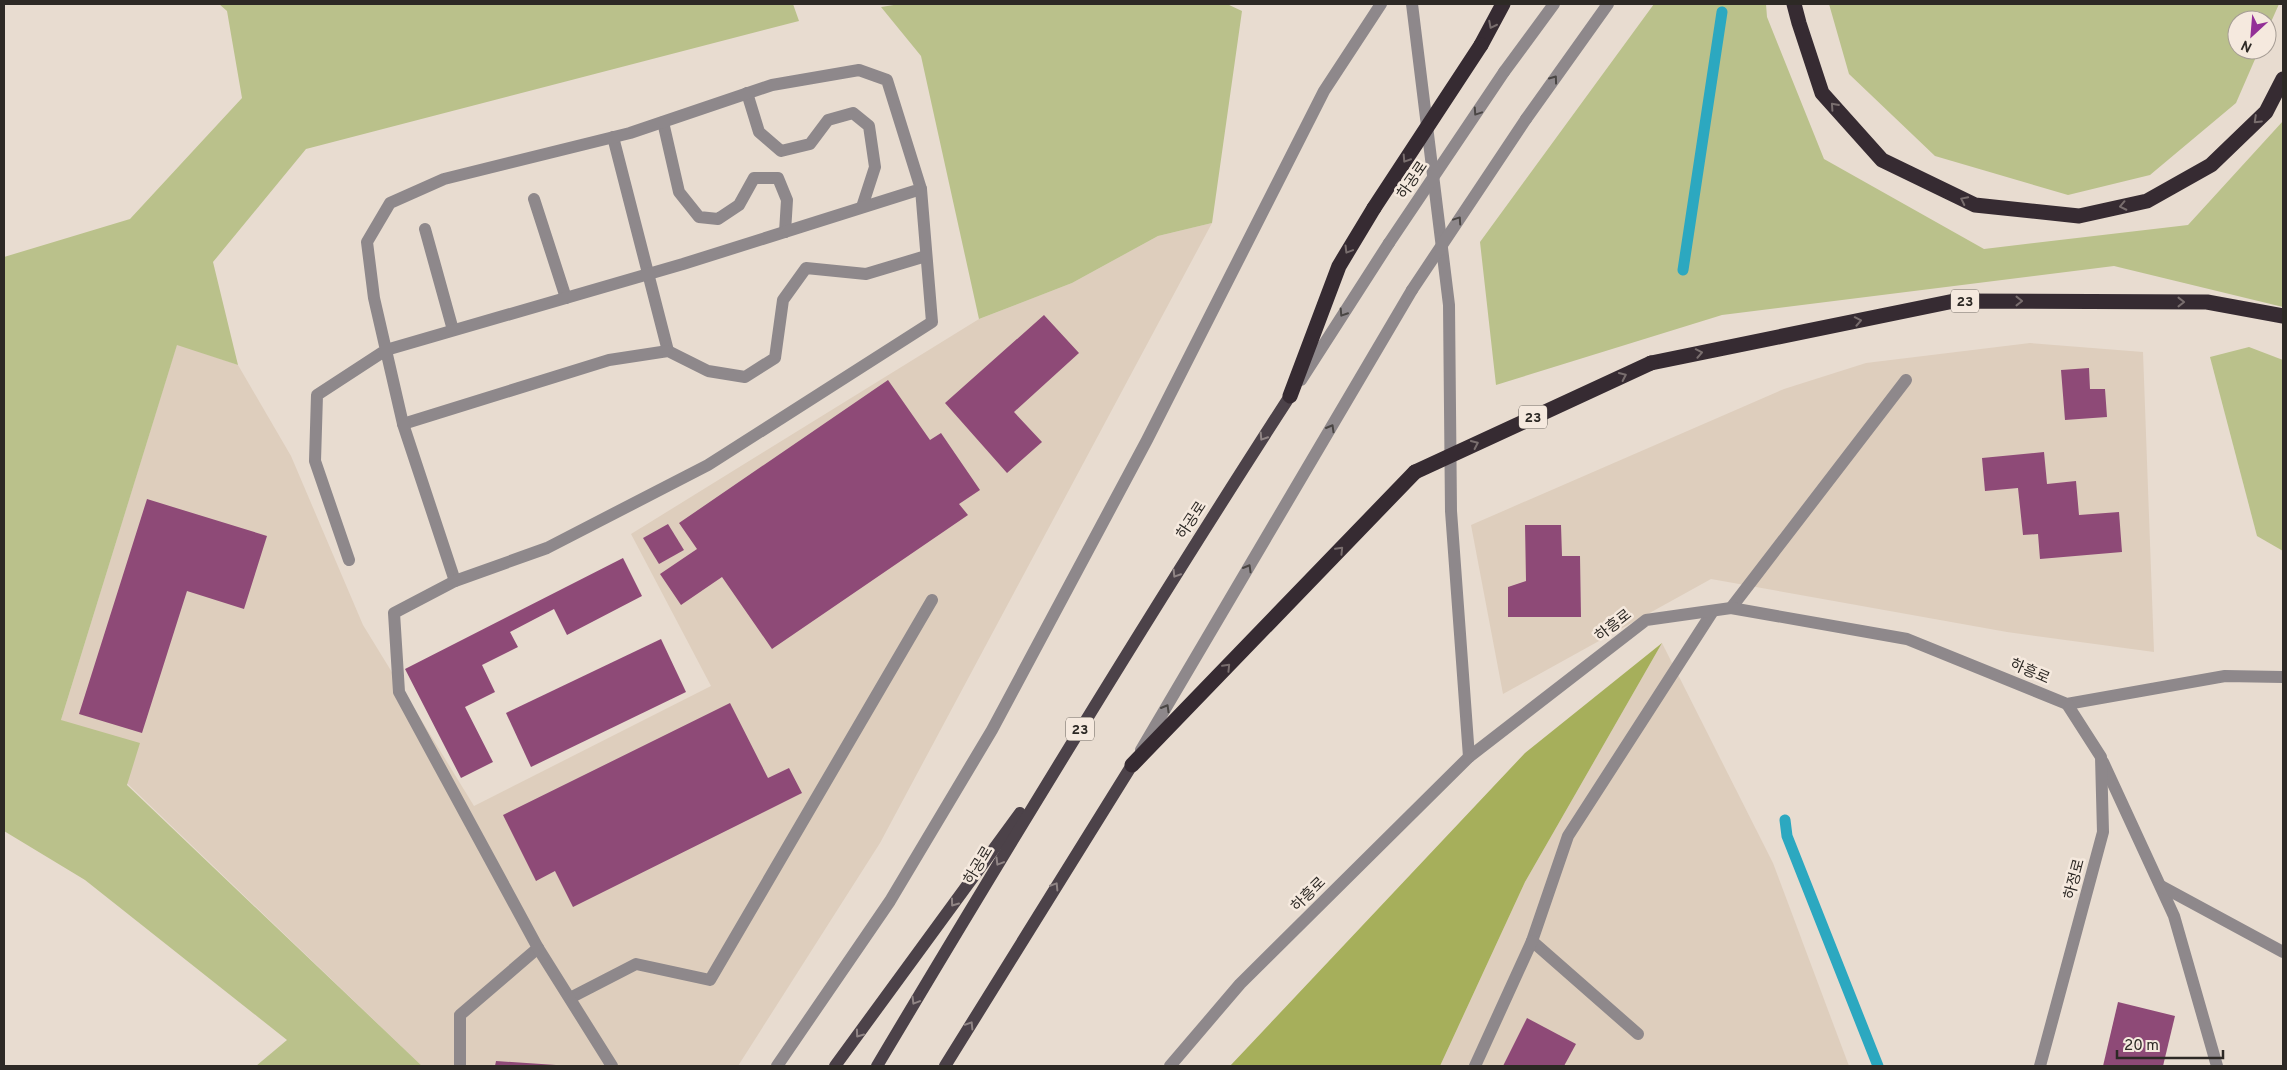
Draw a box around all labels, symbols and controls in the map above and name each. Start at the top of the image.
north arrow [2227,10,2277,60]
one-way arrow [1488,19,1498,28]
text: N [2239,35,2255,55]
one-way arrow [1548,75,1557,85]
one-way arrow [1831,103,1840,112]
one-way arrow [1474,106,1483,116]
one-way arrow [2254,114,2263,123]
one-way arrow [1403,153,1412,163]
street label: 하공로 [1394,158,1433,203]
one-way arrow [1960,196,1969,206]
one-way arrow [2119,200,2128,211]
one-way arrow [1452,216,1461,226]
one-way arrow [1345,244,1355,253]
road number: 23 [1951,290,1979,312]
one-way arrow [2016,296,2023,306]
one-way arrow [2178,297,2186,307]
one-way arrow [1340,308,1350,317]
one-way arrow [1854,316,1863,326]
one-way arrow [1695,348,1703,359]
one-way arrow [1618,372,1627,382]
road number: 23 [1519,406,1547,428]
one-way arrow [1324,425,1334,434]
one-way arrow [1260,432,1270,441]
one-way arrow [1470,440,1479,450]
street label: 하공로 [1173,498,1212,543]
one-way arrow [1334,547,1343,556]
one-way arrow [1242,565,1252,574]
one-way arrow [1172,569,1182,578]
street label: 하흥로 [1592,606,1636,646]
street label: 하흥로 [2007,656,2052,689]
one-way arrow [1221,664,1230,673]
one-way arrow [1159,705,1169,714]
road number: 23 [1066,718,1094,741]
street label: 하공로 [960,843,998,888]
one-way arrow [995,856,1005,865]
street label: 하정로 [2061,857,2090,902]
street label: 하흥로 [1288,874,1330,916]
one-way arrow [1049,883,1059,892]
one-way arrow [952,897,960,906]
one-way arrow [912,996,922,1005]
one-way arrow [964,1021,974,1030]
one-way arrow [856,1028,864,1037]
scale bar [2117,1028,2223,1060]
text: 20 m [2124,1037,2159,1056]

